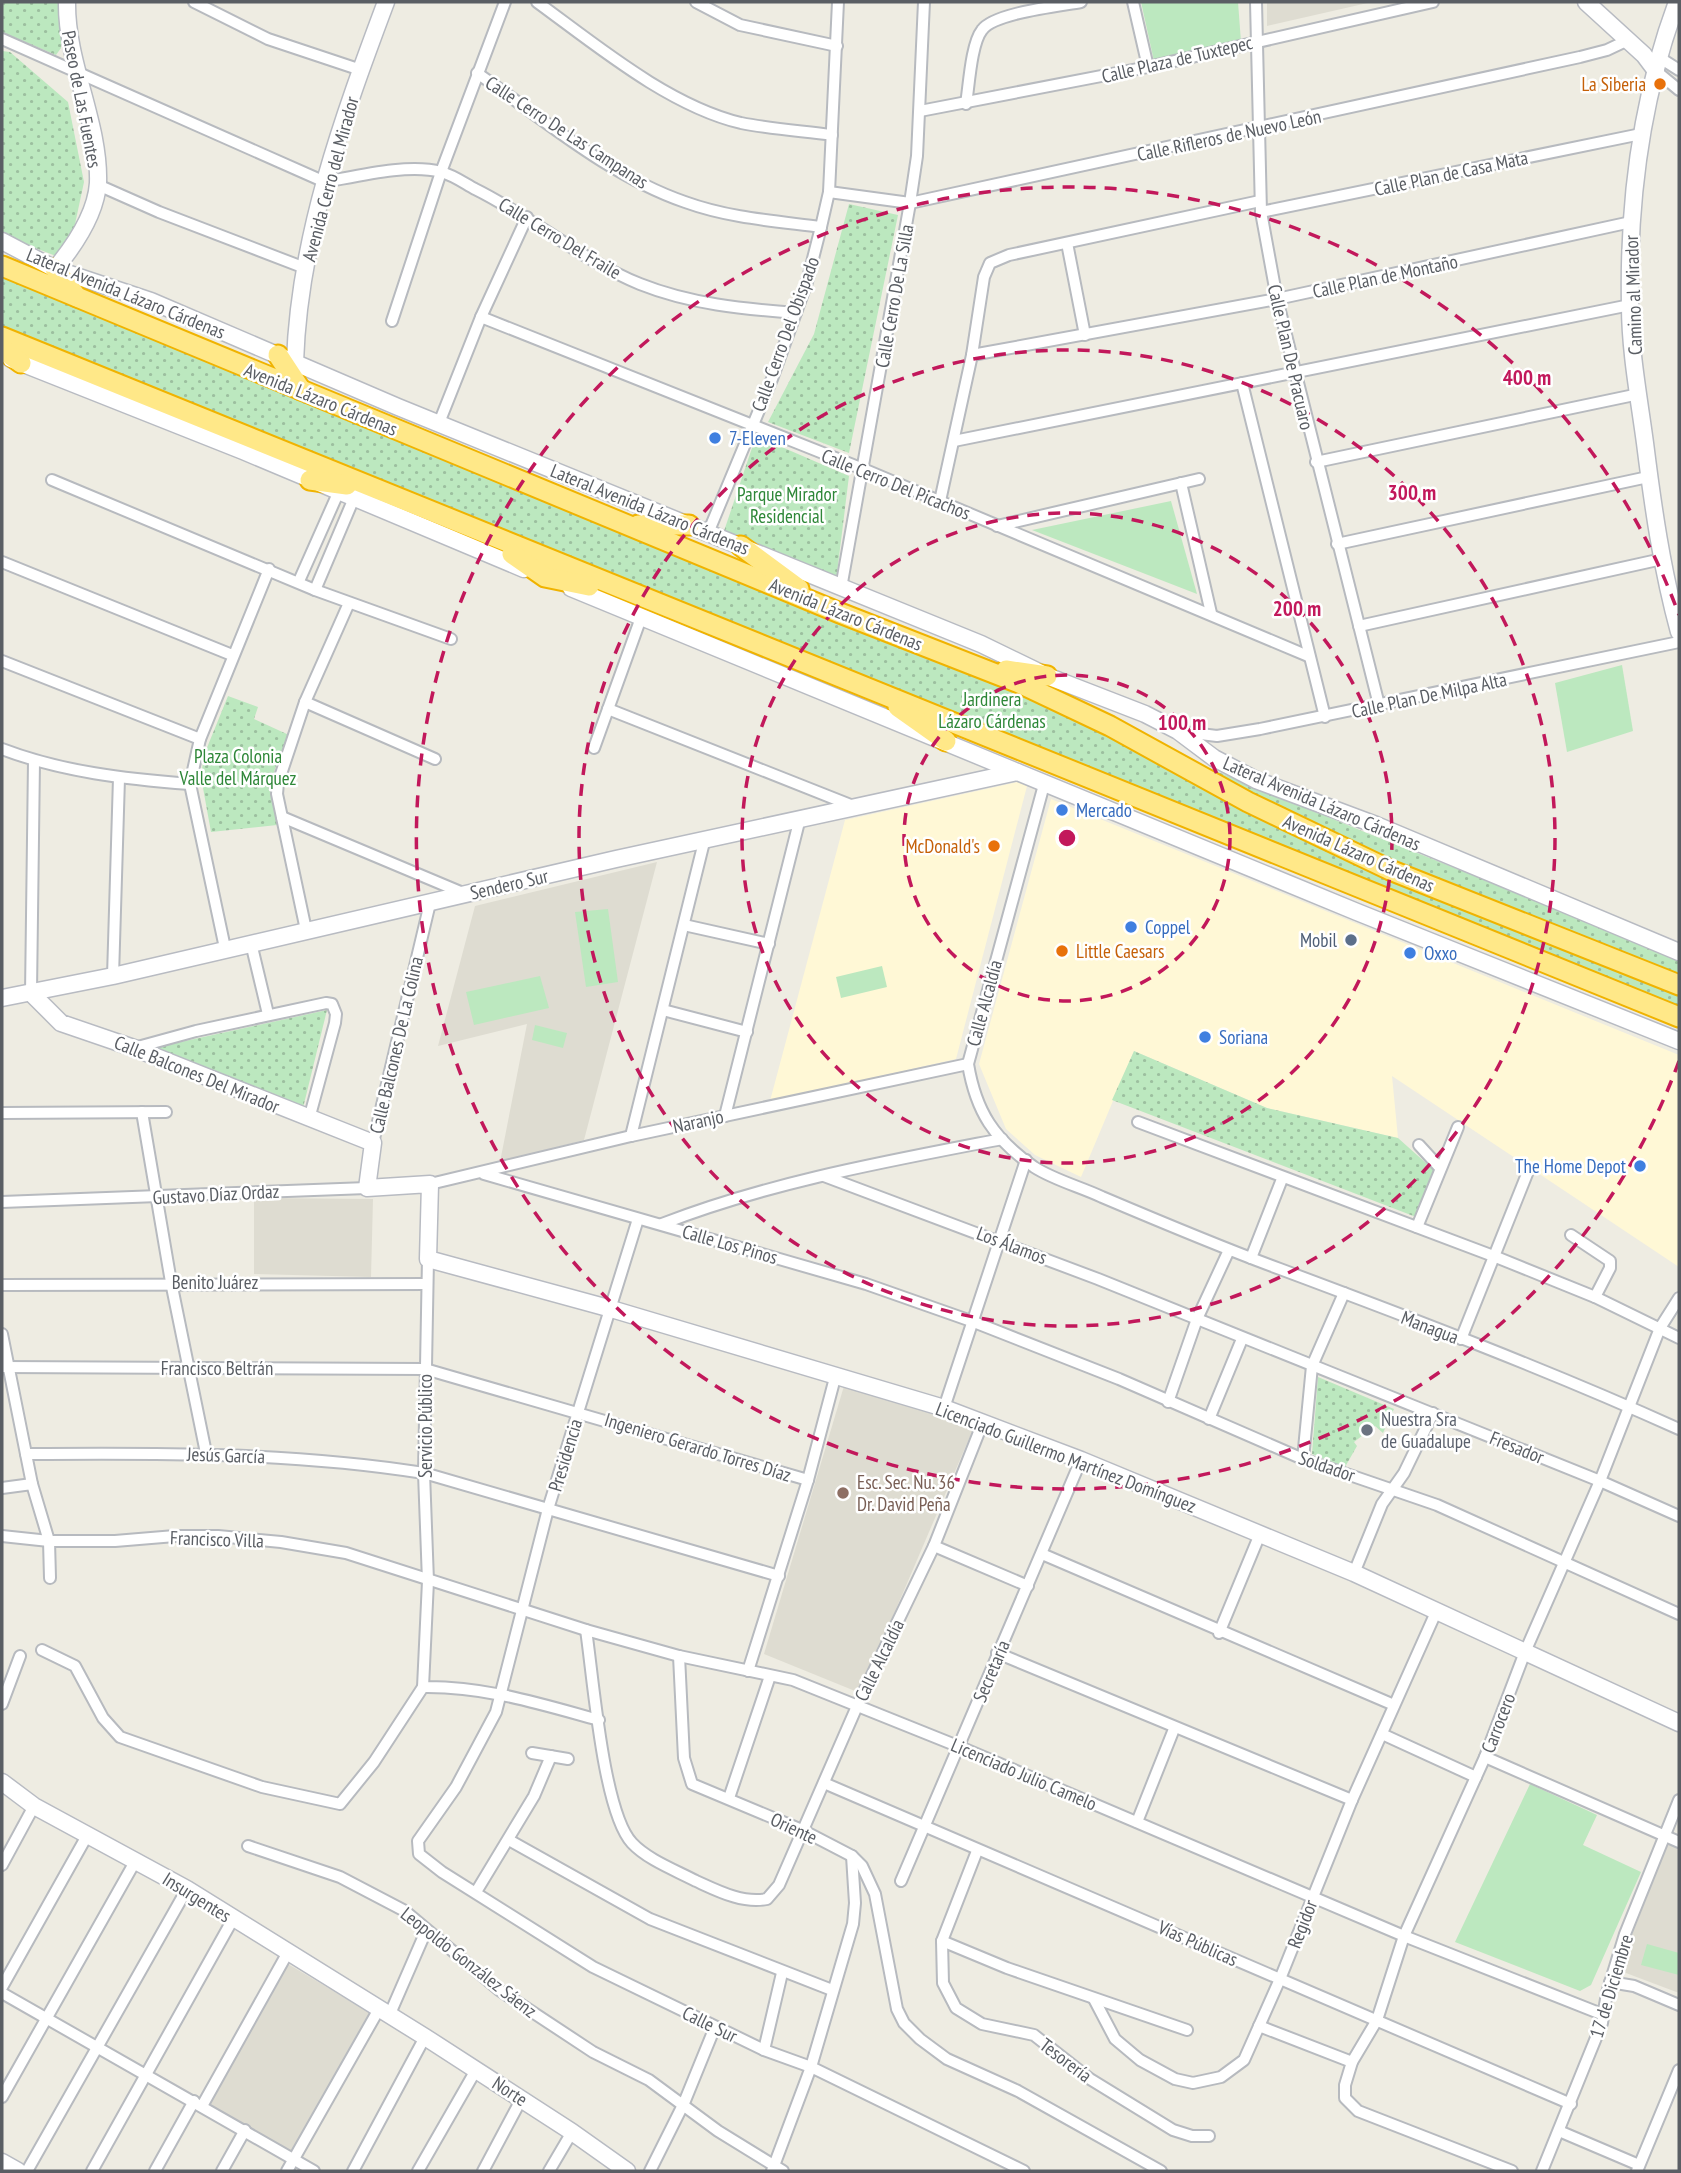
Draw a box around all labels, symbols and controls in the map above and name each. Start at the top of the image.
street label: Paseo de Las Fuentes [57,28,107,170]
street label: Calle Plaza de Tuxtepec [1099,30,1255,88]
street label: Calle Cerro De Las Campanas [481,70,653,194]
place label: La Siberia [1581,72,1646,96]
marker: La Siberia [1652,76,1668,92]
street label: Avenida Cerro del Mirador [296,93,364,264]
street label: Calle Rifleros de Nuevo León [1135,104,1323,166]
street label: Calle Plan de Casa Mata [1372,145,1530,201]
street label: Calle Cerro Del Fraile [494,192,626,284]
street label: Calle Cerro De La Silla [870,222,918,370]
street label: Camino al Mirador [1619,234,1647,355]
street label: Lateral Avenida Lázaro Cárdenas [23,242,229,344]
street label: Calle Plan de Montaño [1310,249,1460,303]
street label: Calle Cerro Del Obispado [746,253,824,415]
street label: Calle Plan De Pracuaro [1263,282,1319,432]
street label: Avenida Lázaro Cárdenas [241,357,401,441]
text: 400 m [1503,364,1551,391]
place label: 7-Eleven [729,426,786,450]
marker: 7-Eleven [707,430,723,446]
street label: Calle Cerro Del Picachos [818,443,974,525]
street label: Lateral Avenida Lázaro Cárdenas [547,458,753,560]
text: 300 m [1388,479,1436,506]
park label: Parque Mirador Residencial [737,482,838,528]
street label: Avenida Lázaro Cárdenas [766,572,926,656]
text: 200 m [1273,595,1321,622]
street label: Calle Plan De Milpa Alta [1349,667,1509,723]
park label: Jardinera Lázaro Cárdenas [938,687,1046,733]
text: 100 m [1158,709,1206,736]
park label: Plaza Colonia Valle del Márquez [179,744,297,790]
street label: Lateral Avenida Lázaro Cárdenas [1220,751,1424,855]
place label: Mercado [1076,798,1132,822]
marker: Mercado [1054,802,1070,818]
street label: Avenida Lázaro Cárdenas [1280,809,1438,897]
centre of rings [1055,826,1079,850]
place label: McDonald's [905,834,980,858]
marker: McDonald's [986,838,1002,854]
street label: Sendero Sur [468,863,551,905]
place label: Coppel [1145,915,1191,939]
marker: Coppel [1123,919,1139,935]
place label: Mobil [1300,928,1338,952]
marker: Mobil [1343,932,1359,948]
place label: Little Caesars [1076,939,1164,963]
place label: Oxxo [1424,941,1457,965]
marker: Little Caesars [1054,943,1070,959]
marker: Oxxo [1402,945,1418,961]
street label: Calle Balcones De La Colina [364,954,428,1136]
street label: Calle Alcaldía [961,957,1007,1049]
place label: Soriana [1219,1025,1268,1049]
marker: Soriana [1197,1029,1213,1045]
street label: Calle Balcones Del Mirador [111,1030,284,1118]
street label: Naranjo [670,1104,726,1138]
place label: The Home Depot [1515,1154,1627,1178]
marker: The Home Depot [1632,1158,1648,1174]
street label: Gustavo Díaz Ordaz [152,1179,280,1209]
street label: Calle Los Pinos [680,1219,780,1269]
street label: Los Álamos [974,1221,1050,1269]
street label: Benito Juárez [172,1270,259,1294]
street label: Managua [1398,1305,1462,1349]
street label: Francisco Beltrán [161,1356,273,1380]
street label: Servicio Público [413,1374,437,1478]
street label: Licenciado Guillermo Martínez Domínguez [932,1396,1200,1518]
street label: Ingeniero Gerardo Torres Díaz [602,1407,794,1487]
place label: Nuestra Sra de Guadalupe [1381,1407,1471,1453]
street label: Presidencia [543,1416,587,1494]
marker: Nuestra Sra de Guadalupe [1359,1422,1375,1438]
street label: Fresador [1486,1425,1548,1469]
street label: Jesús García [186,1442,265,1468]
street label: Soldador [1296,1445,1359,1487]
place label: Esc. Sec. Nu. 36 Dr. David Peña [857,1470,955,1516]
marker: Esc. Sec. Nu. 36 Dr. David Peña [835,1485,851,1501]
street label: Francisco Villa [170,1525,264,1553]
street label: Calle Alcaldía [849,1615,909,1705]
street label: Secretaría [967,1636,1015,1706]
street label: Carrocero [1476,1690,1520,1756]
street label: Licenciado Julio Camelo [947,1732,1101,1816]
street label: Oriente [767,1807,821,1849]
street label: Insurgentes [158,1867,236,1927]
street label: Regidor [1282,1896,1322,1952]
street label: Leopoldo González Sáenz [396,1901,542,2023]
street label: Vías Públicas [1154,1914,1242,1971]
street label: 17 de Diciembre [1584,1931,1638,2041]
street label: Calle Sur [679,2000,742,2048]
street label: Tesorería [1035,2033,1097,2087]
street label: Norte [488,2071,532,2111]

